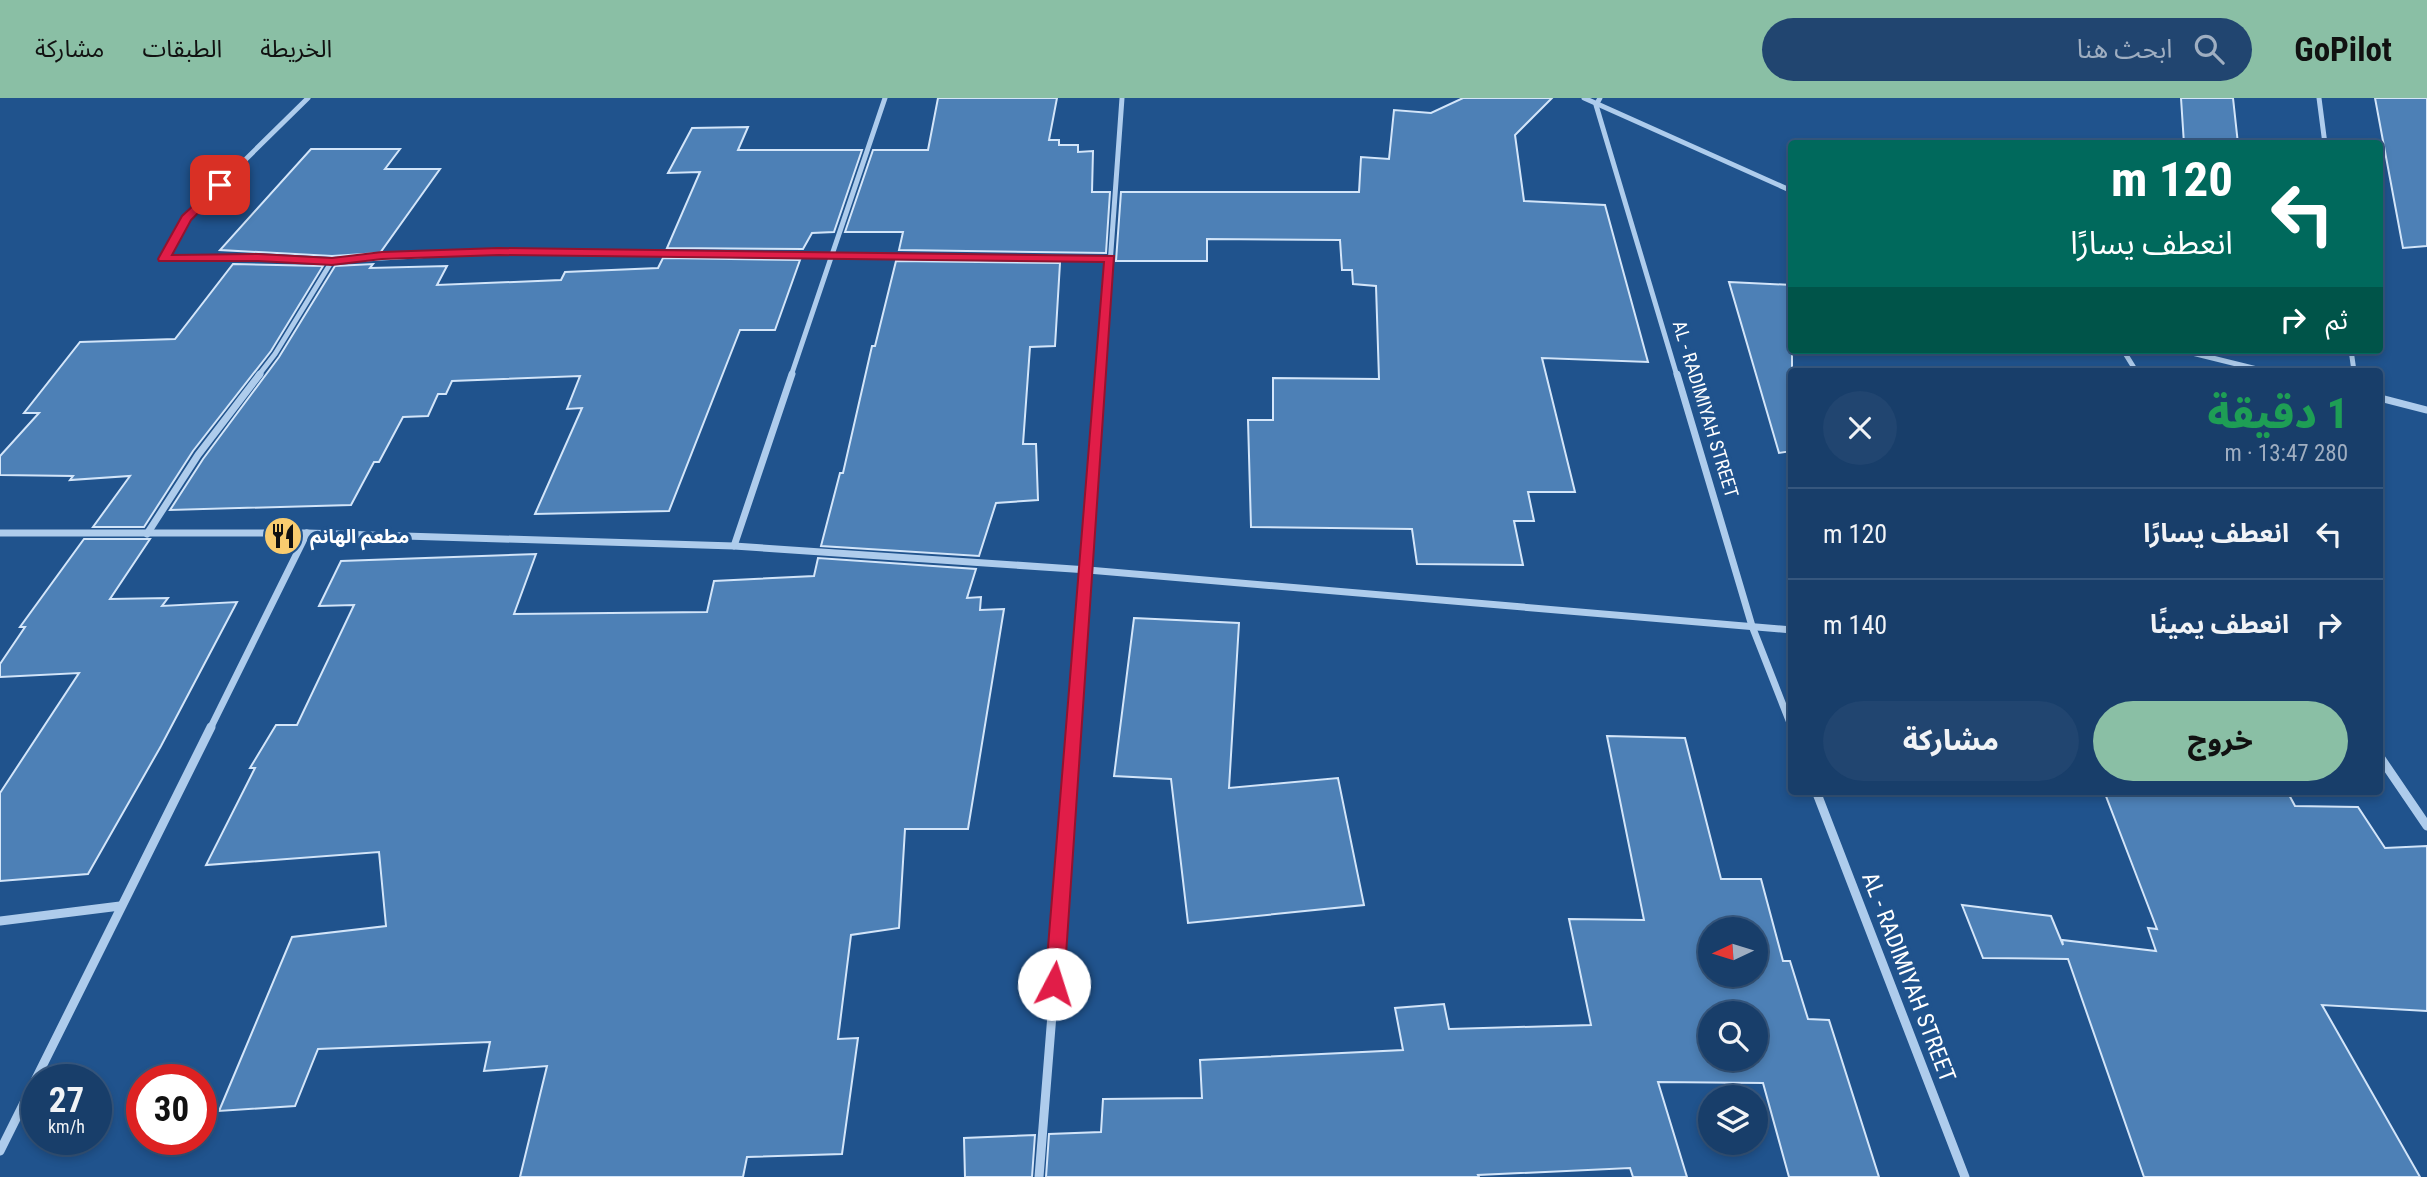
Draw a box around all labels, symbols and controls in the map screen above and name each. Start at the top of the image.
search box [1762,18,2252,81]
icon: search [2190,30,2228,68]
text: GoPilot [2294,30,2392,69]
text: ابحث هنا [2077,34,2172,64]
text: مشاركة [35,35,104,63]
text: الطبقات [142,35,222,63]
text: الخريطة [260,35,332,63]
text: 120 m [2111,151,2233,208]
pin [190,155,250,215]
icon: arrive [201,166,239,204]
icon: left [2257,168,2348,259]
text: انعطف يسارًا [2070,224,2233,262]
icon: right [2274,301,2312,339]
text: ثم [2326,305,2348,335]
street label: AL - RADIMIYAH STREET [1668,318,1743,501]
text: 1 دقيقة [2207,389,2348,438]
button: close [1823,391,1897,465]
text: 280 m · 13:47 [2224,440,2348,467]
restaurant icon: مطعم الهانم [262,515,304,557]
icon: left [2310,515,2348,553]
text: انعطف يسارًا [2143,518,2289,548]
text: 120 m [1823,519,1887,549]
place label: مطعم الهانم [310,525,409,551]
icon: right [2310,606,2348,644]
text: انعطف يمينًا [2150,609,2289,639]
text: 140 m [1823,610,1887,640]
button: مشاركة [1823,701,2079,781]
button: خروج [2093,701,2348,781]
street label: AL - RADIMIYAH STREET [1856,868,1961,1086]
north arrow [1698,917,1768,987]
map controls [1698,917,1768,1155]
position arrow [1017,947,1091,1021]
button: search [1698,1001,1768,1071]
speed limit sign: 30 [126,1064,217,1155]
text: 27 [49,1080,84,1121]
button: layers [1698,1085,1768,1155]
text: km/h [48,1116,85,1137]

